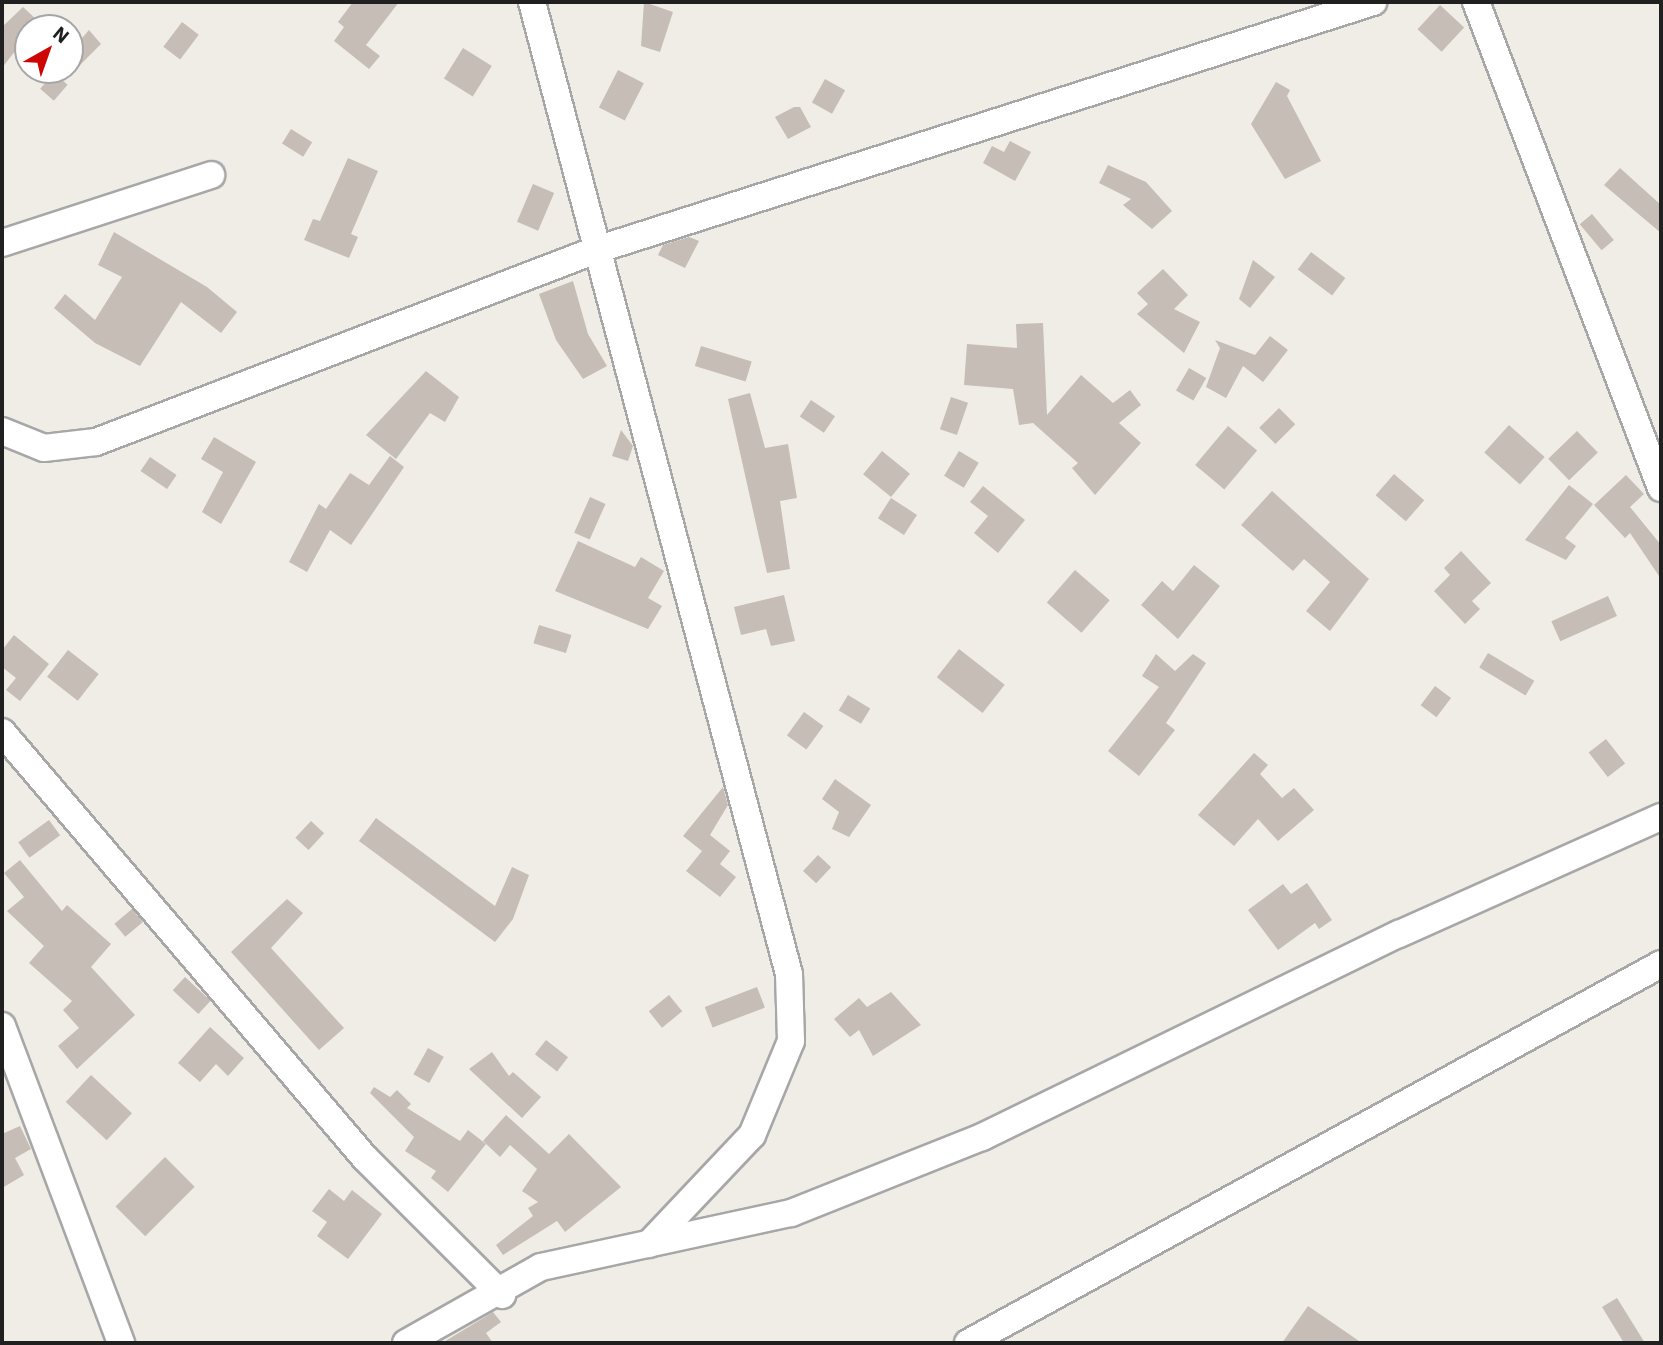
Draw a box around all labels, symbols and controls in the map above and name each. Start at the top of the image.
north arrow [14,14,84,84]
text: N [48,21,74,48]

